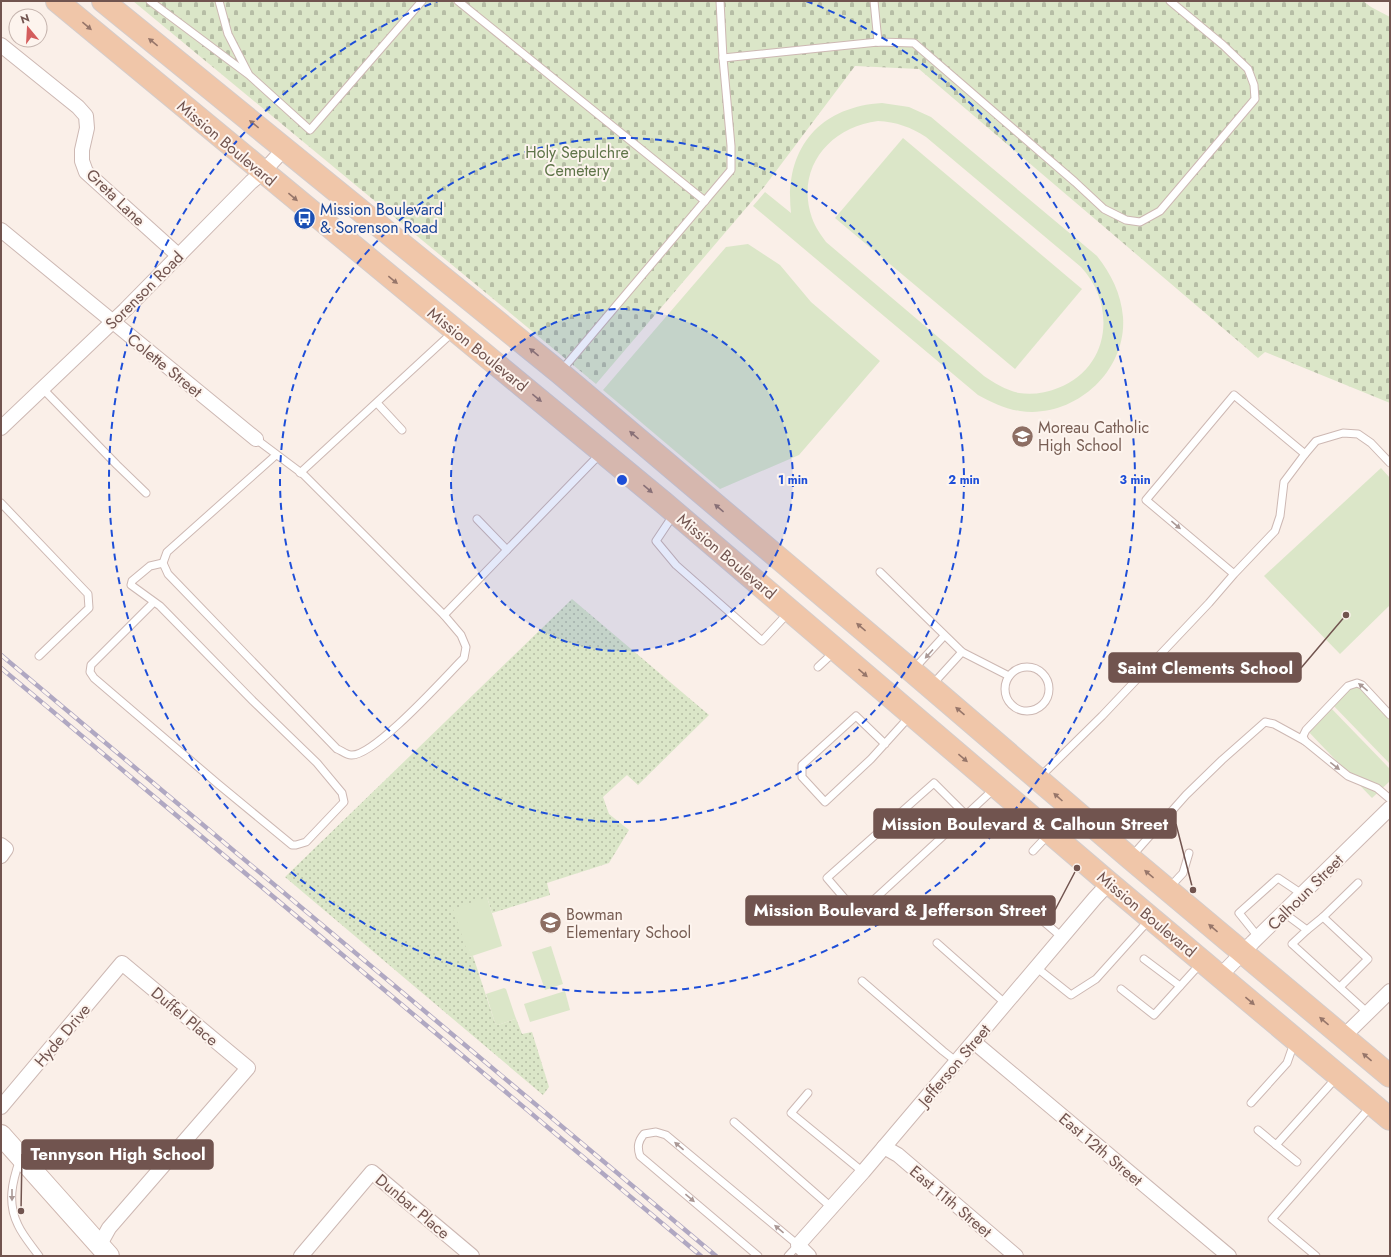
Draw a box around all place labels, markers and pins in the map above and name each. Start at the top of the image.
place label: Mission Boulevard & Sorenson Road [320,198,443,239]
bus stop icon: Mission Boulevard & Sorenson Road [291,205,317,231]
place label: Moreau Catholic High School [1038,416,1149,457]
school or university icon: Moreau Catholic High School [1010,423,1036,449]
centre of rings [615,473,629,487]
callout: Saint Clements School [1109,653,1301,682]
callout: Mission Boulevard & Calhoun Street [874,809,1176,838]
callout: Mission Boulevard & Jefferson Street [746,896,1055,925]
place label: Bowman Elementary School [566,903,691,944]
school or university icon: Bowman Elementary School [537,910,563,936]
callout: Tennyson High School [22,1140,213,1169]

